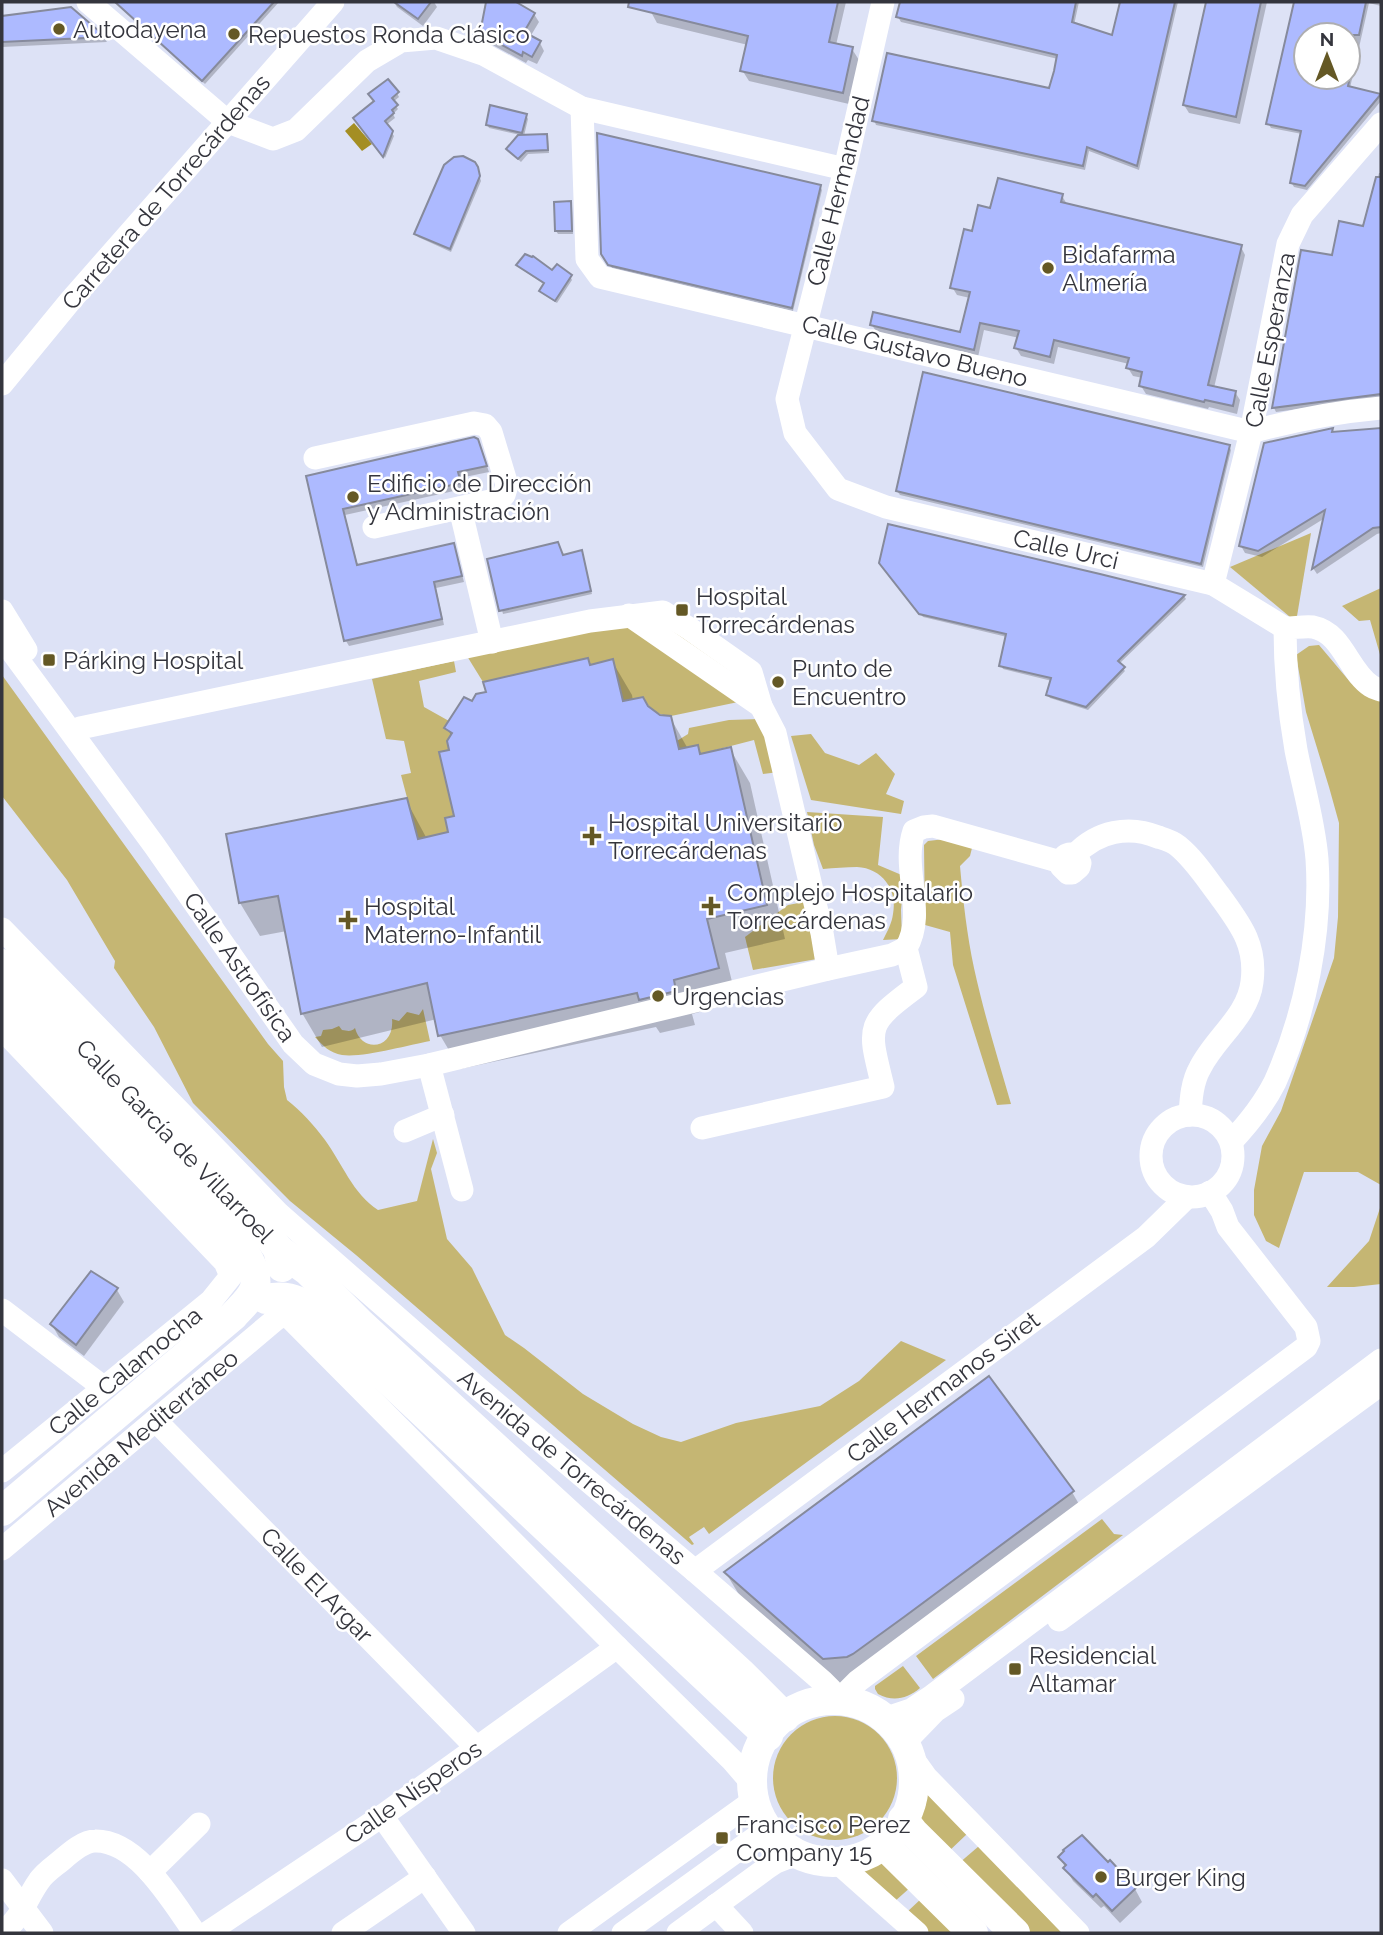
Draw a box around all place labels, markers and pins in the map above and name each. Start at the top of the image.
place label: Autodayena [73,15,207,44]
place label: Repuestos Ronda Clásico [248,20,530,49]
marker: Autodayena [51,21,67,37]
marker: Repuestos Ronda Clásico [226,26,242,42]
place label: Bidafarma Almería [1062,240,1176,297]
marker: Bidafarma Almería [1040,260,1056,276]
place label: Edificio de Dirección y Administración [367,469,592,526]
marker: Edificio de Dirección y Administración [345,489,361,505]
place label: Hospital Torrecárdenas [696,582,855,639]
marker: Hospital Torrecárdenas [674,602,690,618]
place label: Párking Hospital [63,646,244,675]
marker: Párking Hospital [41,652,57,668]
place label: Punto de Encuentro [792,654,906,711]
marker: Punto de Encuentro [770,674,786,690]
place label: Hospital Universitario Torrecárdenas [608,808,842,865]
marker: Hospital Universitario Torrecárdenas [582,826,602,846]
place label: Complejo Hospitalario Torrecárdenas [727,878,973,935]
place label: Hospital Materno-Infantil [364,892,542,949]
marker: Complejo Hospitalario Torrecárdenas [701,896,721,916]
marker: Hospital Materno-Infantil [338,910,358,930]
place label: Urgencias [672,982,784,1011]
marker: Urgencias [650,988,666,1004]
place label: Residencial Altamar [1029,1641,1157,1698]
marker: Residencial Altamar [1007,1661,1023,1677]
place label: Francisco Perez Company 15 [736,1810,911,1867]
marker: Francisco Perez Company 15 [714,1830,730,1846]
place label: Burger King [1115,1863,1246,1892]
marker: Burger King [1093,1869,1109,1885]

